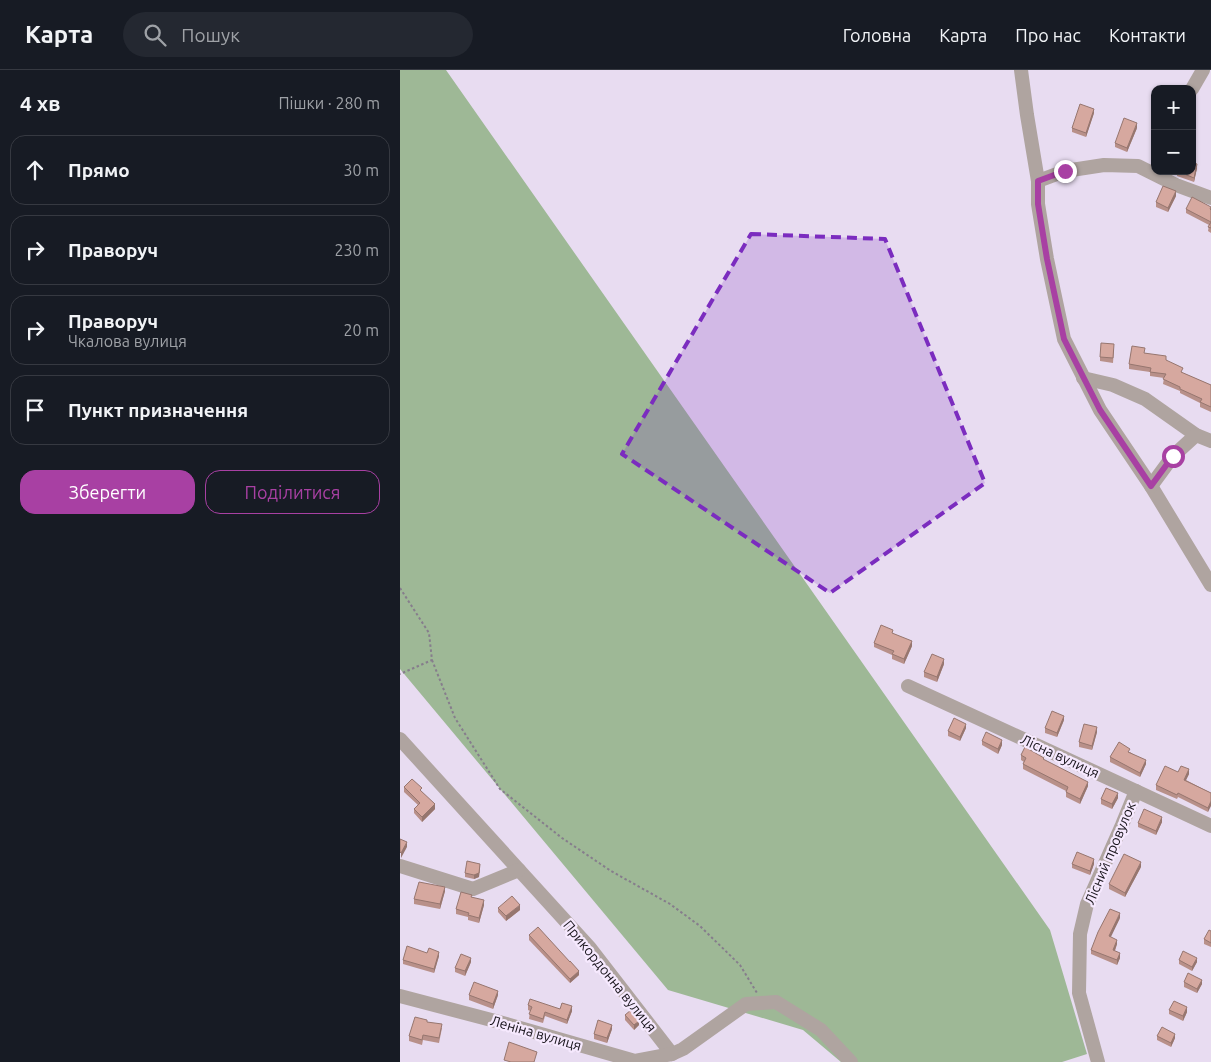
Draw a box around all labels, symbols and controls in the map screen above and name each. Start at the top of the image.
search box [123,12,473,57]
text: Карта [25,21,93,48]
icon: search [141,21,169,49]
text: Пошук [181,24,240,46]
text: Головна [843,25,911,45]
text: Карта [939,25,987,45]
text: Про нас [1015,25,1081,45]
text: Контакти [1109,25,1186,45]
map controls [1151,85,1196,175]
button: + [1151,85,1196,130]
text: 4 хв [20,91,61,115]
text: Пішки · 280 m [279,94,380,112]
button: − [1151,130,1196,175]
icon: ahead [21,156,49,184]
text: Прямо [68,159,130,181]
route end [1054,160,1077,183]
text: 30 m [343,161,379,179]
icon: right [21,236,49,264]
text: Праворуч [68,239,158,261]
text: 230 m [334,241,379,259]
text: Праворуч [68,310,158,332]
icon: right [21,316,49,344]
text: 20 m [343,321,379,339]
text: Чкалова вулиця [68,332,187,350]
icon: arrive [21,396,49,424]
text: Пункт призначення [68,399,248,421]
route start [1162,445,1185,468]
button: Зберегти [20,470,195,514]
button: Поділитися [205,470,380,514]
street label: Лісна вулиця [1018,731,1102,781]
street label: Лісний провулок [1081,799,1139,907]
street label: Прикордонна вулиця [560,917,660,1035]
street label: Леніна вулиця [489,1012,583,1054]

